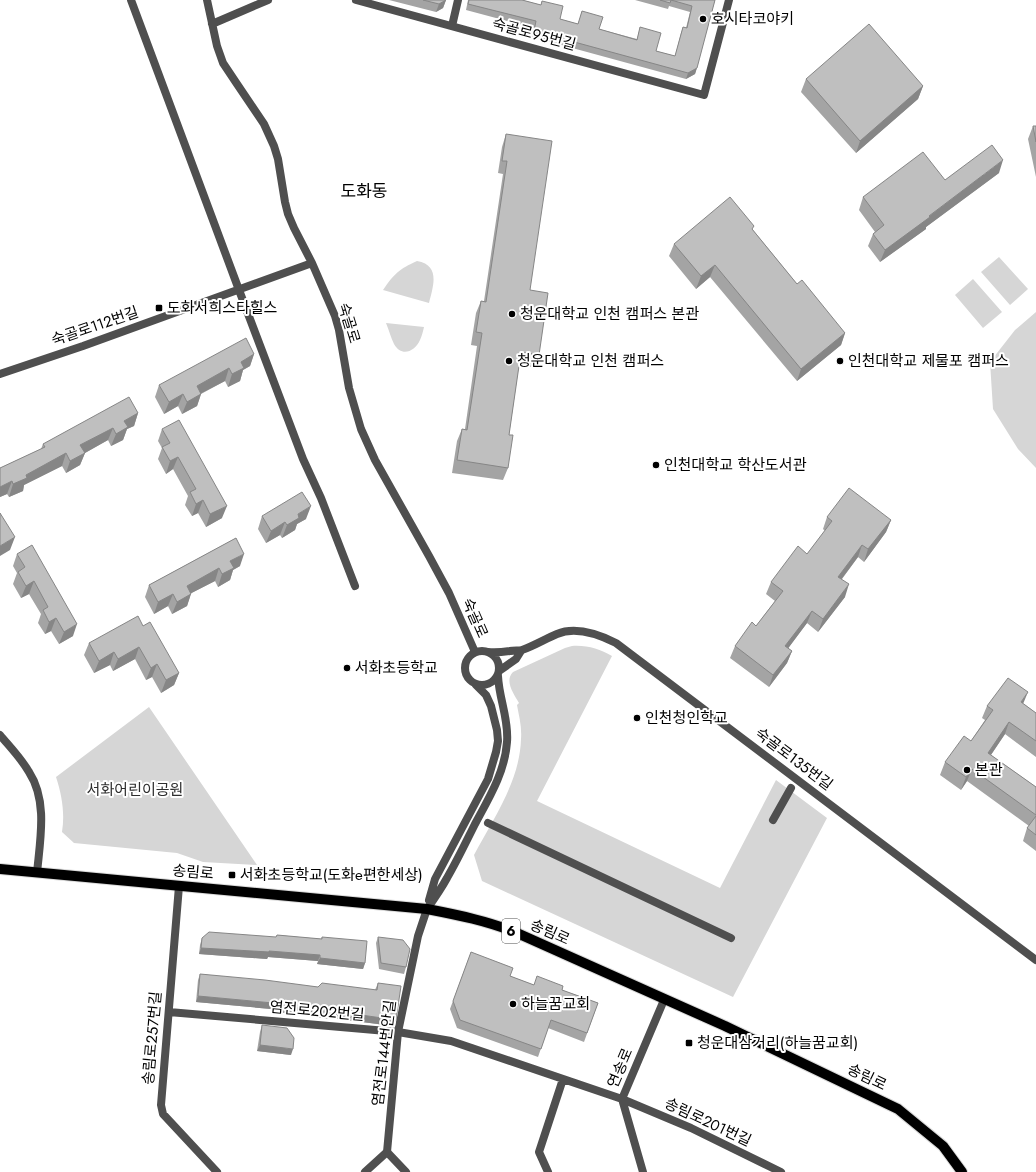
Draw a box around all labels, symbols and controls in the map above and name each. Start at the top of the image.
place label: 호시타코야키 [711,8,794,30]
street label: 숙골로95번길 [490,12,578,56]
marker: 호시타코야키 [698,14,708,24]
district label: 도화동 [341,179,387,203]
place label: 도화서희스타힐스 [167,297,278,319]
street label: 숙골로 [332,300,366,346]
street label: 숙골로112번길 [48,301,142,351]
marker: 도화서희스타힐스 [154,303,164,313]
place label: 청운대학교 인천 캠퍼스 본관 [520,303,699,325]
marker: 청운대학교 인천 캠퍼스 본관 [507,309,517,319]
place label: 청운대학교 인천 캠퍼스 [517,350,664,372]
place label: 인천대학교 제물포 캠퍼스 [848,350,1009,372]
marker: 청운대학교 인천 캠퍼스 [504,356,514,366]
marker: 인천대학교 제물포 캠퍼스 [835,356,845,366]
place label: 인천대학교 학산도서관 [664,454,807,476]
marker: 인천대학교 학산도서관 [651,460,661,470]
street label: 숙골로 [457,595,493,641]
place label: 서화초등학교 [355,657,438,679]
marker: 서화초등학교 [342,663,352,673]
place label: 인천청인학교 [645,707,728,729]
marker: 인천청인학교 [632,713,642,723]
street label: 숙골로135번길 [750,722,838,796]
place label: 본관 [975,759,1003,781]
marker: 본관 [962,765,972,775]
park label: 서화어린이공원 [87,779,183,801]
street label: 송림로 [171,859,215,885]
place label: 서화초등학교(도화e편한세상) [240,864,423,886]
marker: 서화초등학교(도화e편한세상) [227,870,237,880]
street label: 송림로 [527,914,573,950]
road number: 6 [502,919,520,943]
street label: 송림로257번길 [137,990,167,1086]
place label: 하늘꿈교회 [521,993,590,1015]
street label: 염전로202번길 [269,996,365,1026]
street label: 염전로144번안길 [367,999,401,1107]
marker: 하늘꿈교회 [508,999,518,1009]
place label: 청운대삼거리(하늘꿈교회) [697,1032,858,1054]
marker: 청운대삼거리(하늘꿈교회) [684,1038,694,1048]
street label: 연송로 [602,1045,638,1091]
street label: 송림로 [844,1058,890,1096]
street label: 송림로201번길 [661,1092,755,1152]

